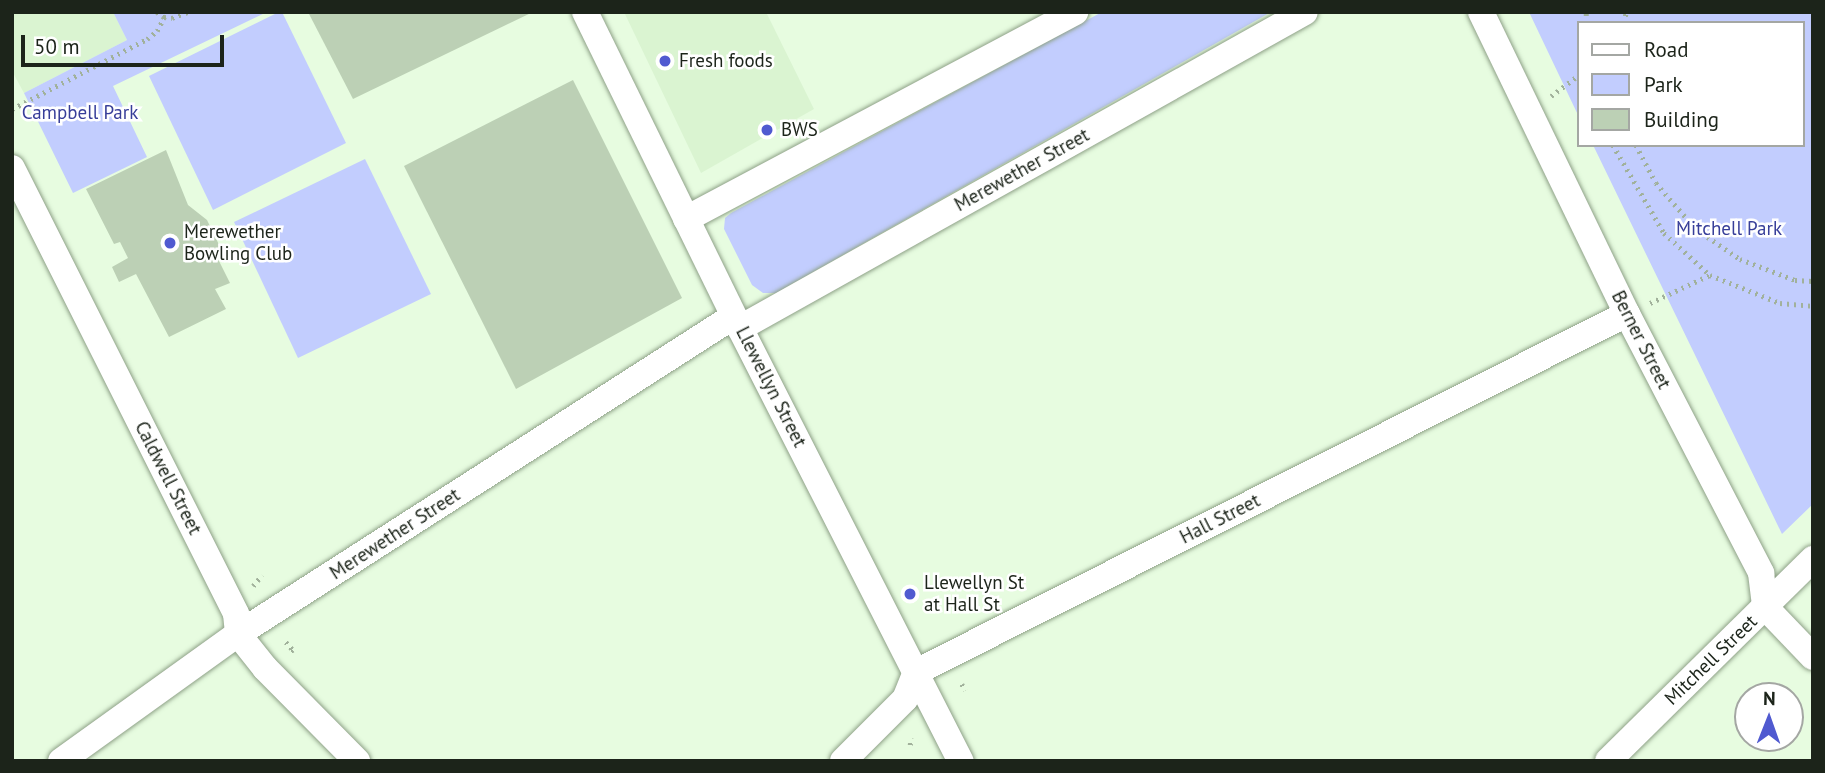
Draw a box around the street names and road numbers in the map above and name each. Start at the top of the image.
street label: Merewether Street [951,124,1093,216]
street label: Berner Street [1606,287,1676,393]
street label: Llewellyn Street [731,323,811,451]
street label: Caldwell Street [130,418,206,538]
street label: Merewether Street [326,483,464,585]
street label: Hall Street [1176,489,1264,549]
street label: Mitchell Street [1660,610,1762,710]

